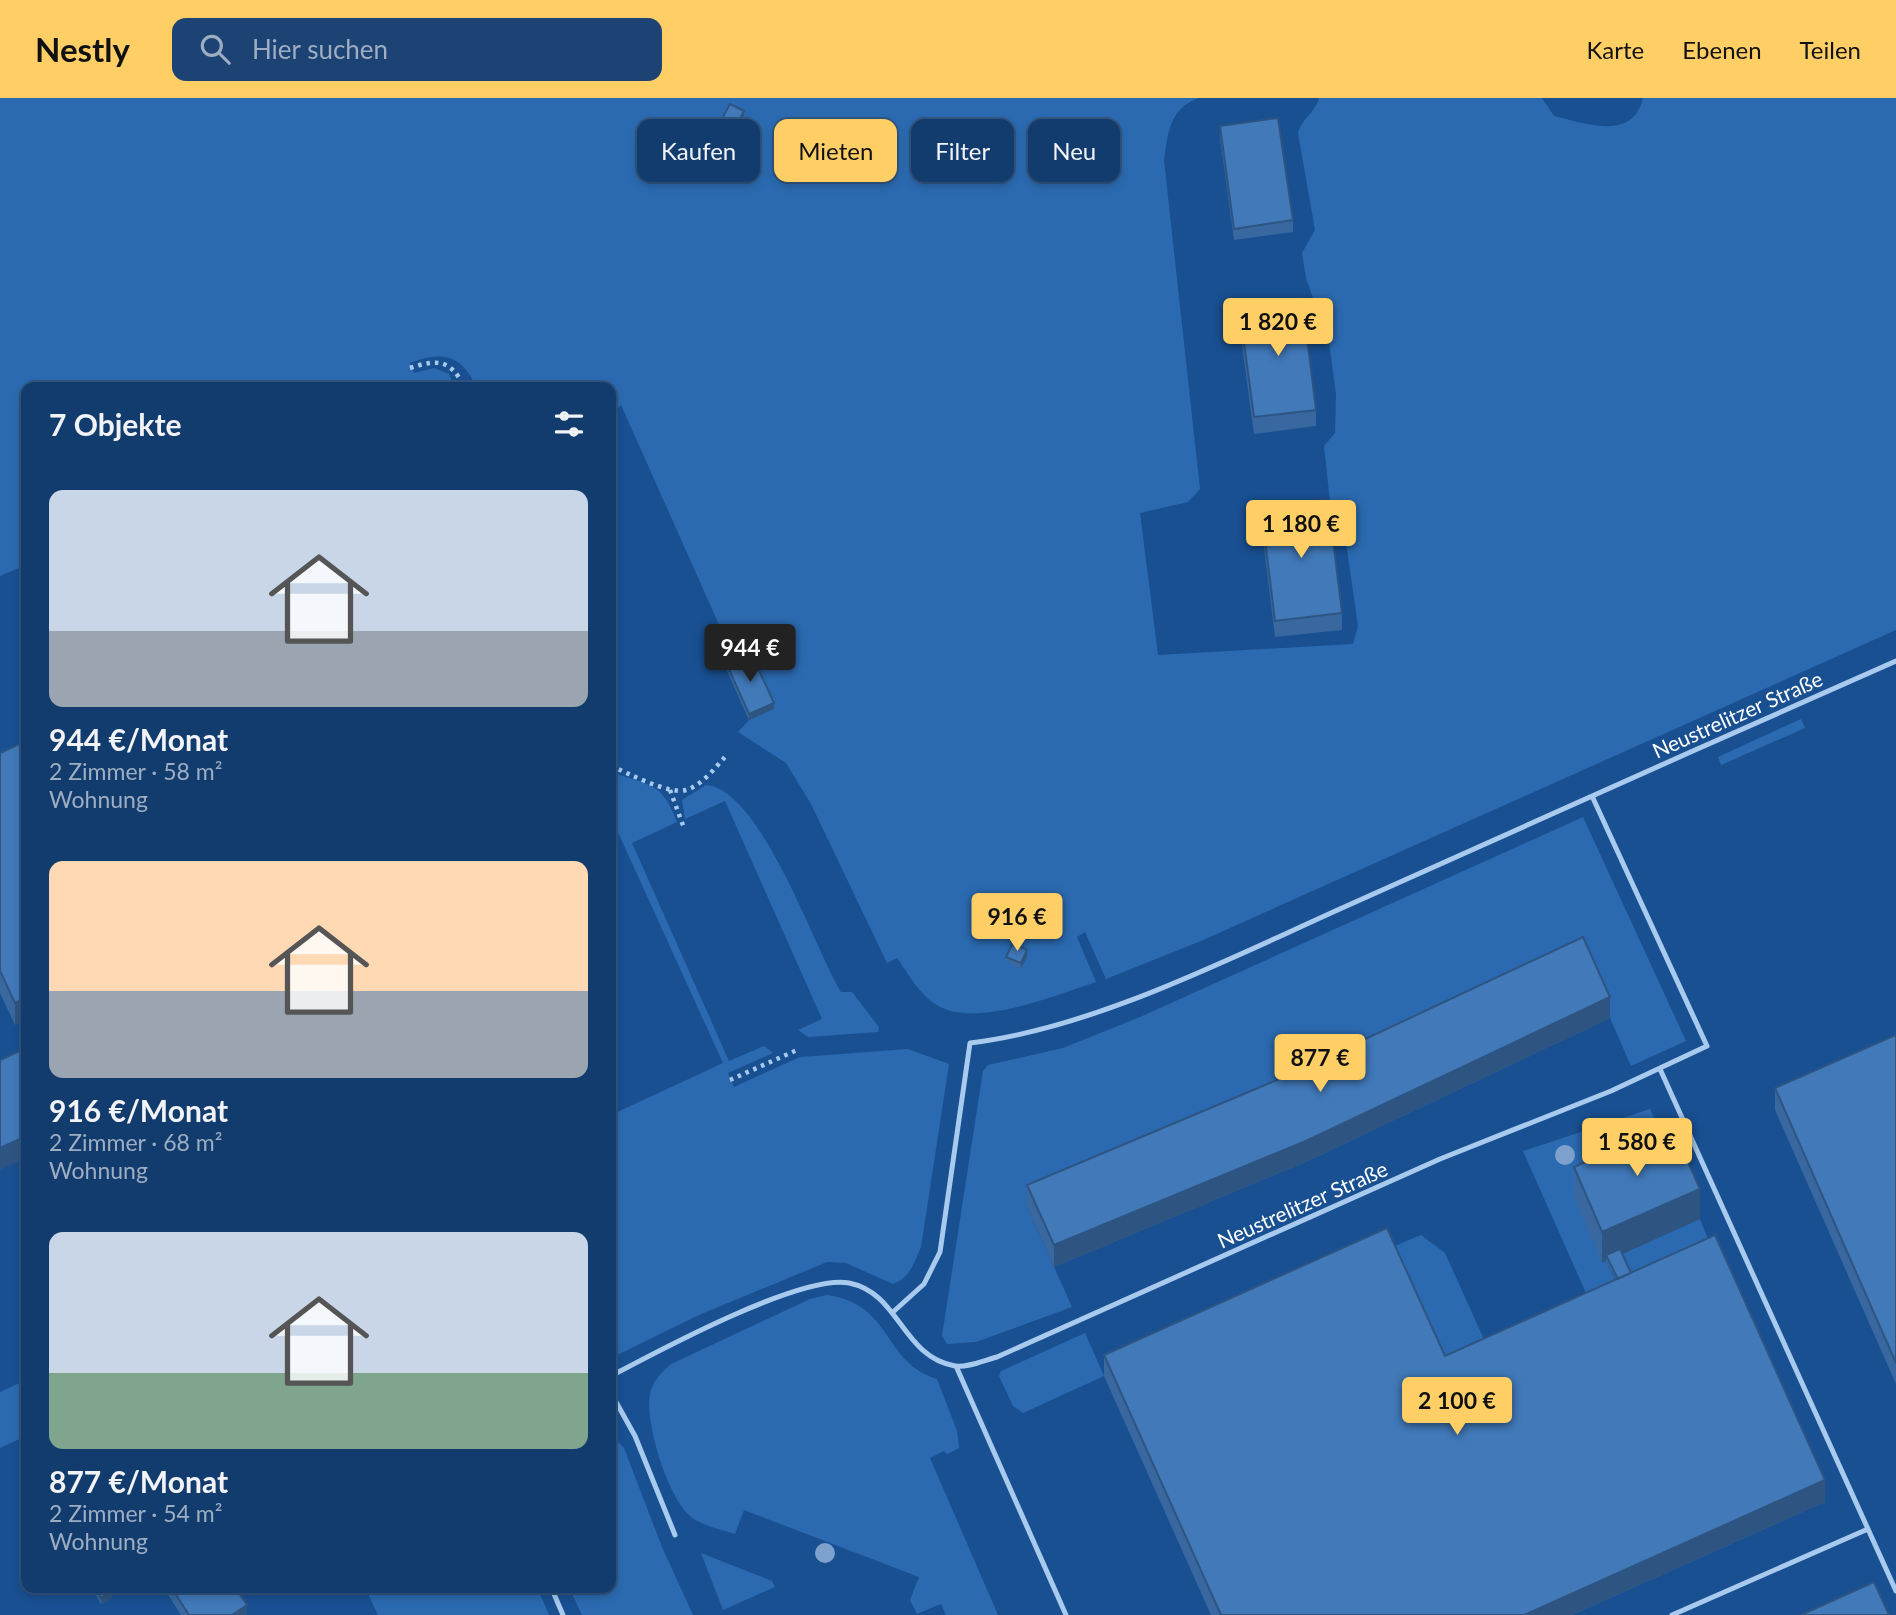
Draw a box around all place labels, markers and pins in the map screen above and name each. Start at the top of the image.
pin: 1 820 € [1213,299,1343,358]
pin: 1 180 € [1236,500,1366,560]
pin: 944 € [701,624,799,684]
pin: 916 € [968,894,1066,953]
pin: 877 € [1271,1034,1369,1094]
pin: 1 580 € [1572,1118,1702,1178]
pin: 2 100 € [1392,1378,1522,1437]

